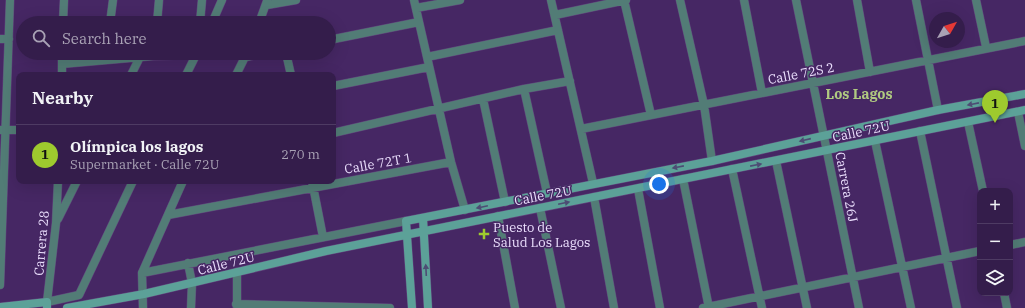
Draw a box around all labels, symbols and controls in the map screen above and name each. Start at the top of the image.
north arrow [929,12,965,48]
search box [16,16,336,60]
icon: search [30,27,52,49]
text: Search here [62,29,147,48]
street label: Calle 72S 2 [766,59,836,88]
district label: Los Lagos [825,85,893,103]
text: Nearby [32,87,93,109]
pin: 1 [982,90,1008,123]
one-way arrow [967,101,979,107]
street label: Calle 72U [831,117,891,146]
text: Olímpica los lagos [70,137,203,156]
one-way arrow [799,137,811,143]
text: 1 [41,146,49,163]
text: 270 m [281,146,320,163]
street label: Calle 72T 1 [343,149,413,178]
street label: Carrera 26J [831,150,862,224]
text: Supermarket · Calle 72U [70,156,219,173]
one-way arrow [750,161,762,167]
one-way arrow [672,164,684,170]
your location [649,174,669,194]
street label: Calle 72U [513,182,573,209]
map controls [977,188,1013,296]
button: + [977,188,1013,224]
one-way arrow [558,200,570,206]
one-way arrow [476,204,488,210]
street label: Carrera 28 [30,210,53,276]
place label: Puesto de Salud Los Lagos [493,219,590,251]
button: − [977,224,1013,260]
marker: Puesto de Salud Los Lagos [478,228,490,240]
street label: Calle 72U [196,248,256,279]
button: layers [977,260,1013,296]
one-way arrow [423,264,430,276]

